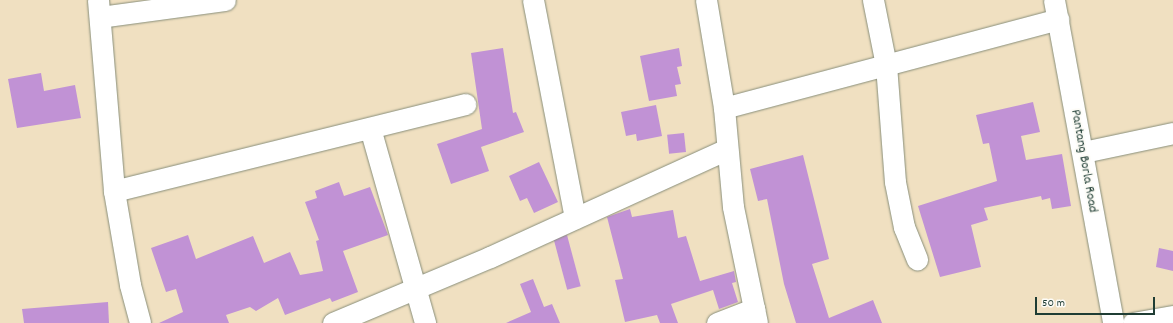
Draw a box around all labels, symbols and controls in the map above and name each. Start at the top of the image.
street label: Pantang Borla Road [1067,108,1101,214]
scale bar [1037,289,1157,315]
text: 50 m [1042,295,1065,312]

